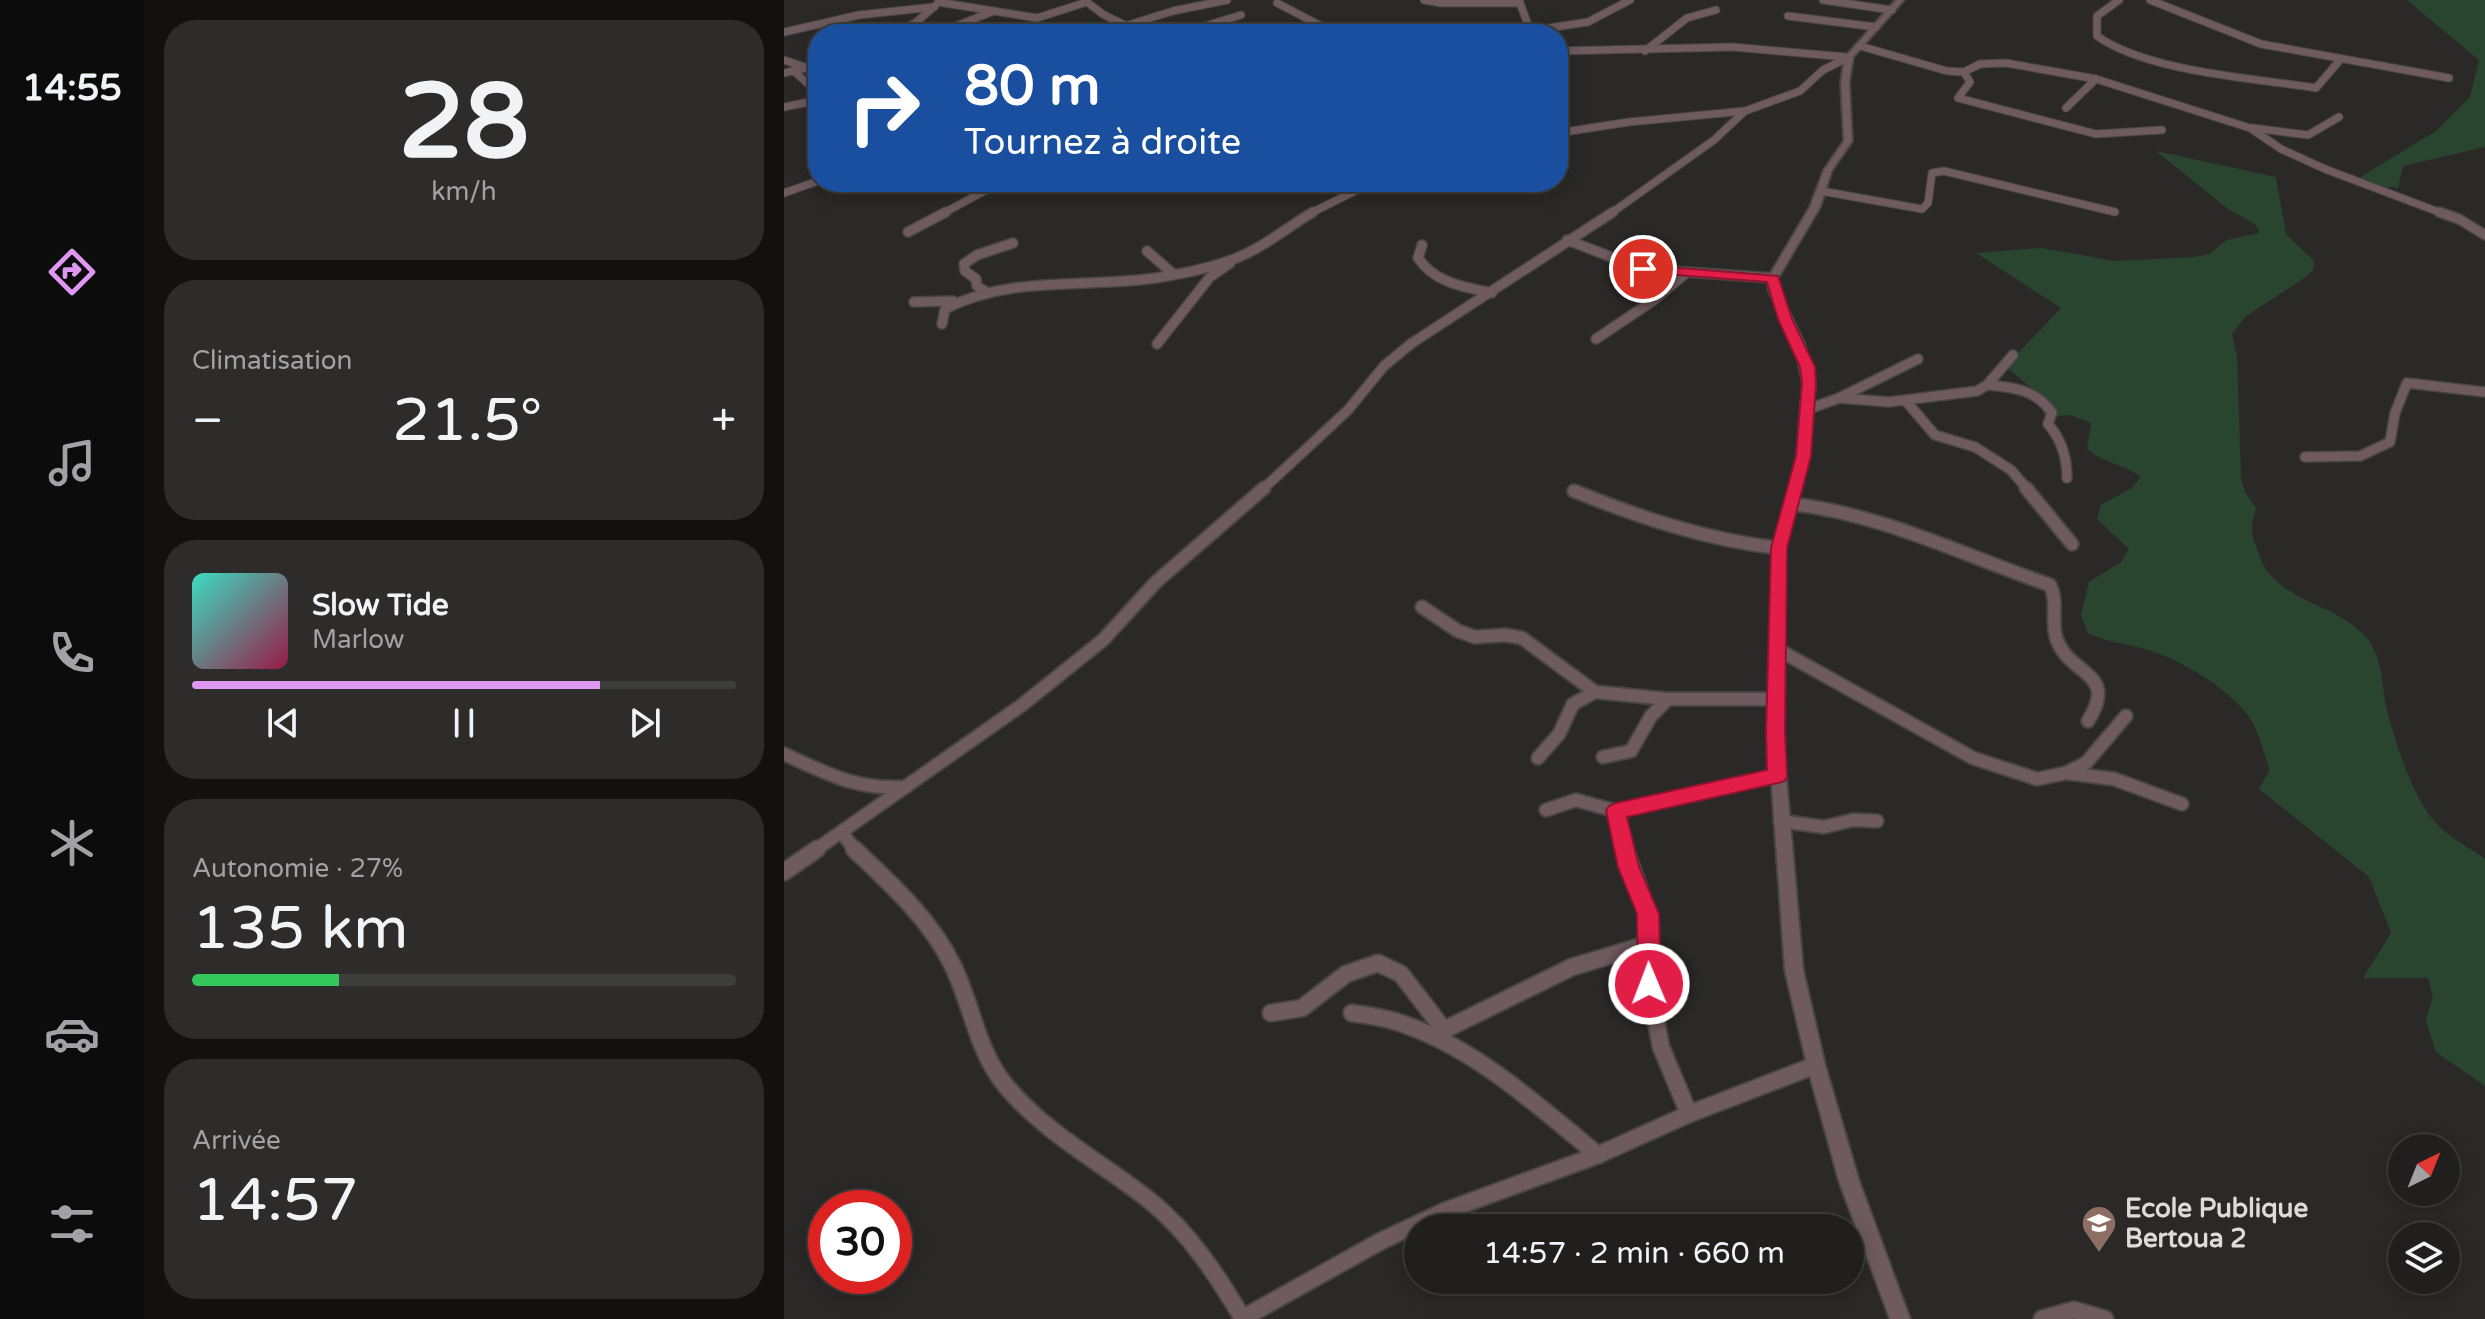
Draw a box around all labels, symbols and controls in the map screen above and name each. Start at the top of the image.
text: 80 m [964,53,1100,120]
icon: right [832,56,936,160]
text: 28 [399,61,529,186]
text: 14:55 [22,67,122,110]
text: Tournez à droite [964,121,1241,164]
text: km/h [431,176,497,207]
pin [1609,235,1677,303]
icon: directions [44,244,100,300]
icon: arrive [1621,247,1665,291]
text: Climatisation [192,345,352,376]
text: 21.5° [392,385,542,457]
text: − [192,395,223,448]
text: + [711,395,736,448]
icon: music [44,435,100,491]
text: Slow Tide [312,587,449,624]
text: Marlow [312,624,404,655]
icon: phone [44,625,100,681]
icon: previous [261,701,305,745]
icon: pause [442,701,486,745]
icon: next [623,701,667,745]
icon: climate [44,815,100,871]
text: Autonomie · 27% [192,853,403,884]
text: 135 km [192,893,408,965]
position arrow [1607,942,1691,1026]
icon: car [44,1006,100,1062]
text: Arrivée [192,1125,281,1156]
north arrow [2388,1134,2460,1206]
map controls [2388,1134,2460,1294]
text: 14:57 [192,1165,358,1237]
speed limit sign: 30 [808,1190,912,1294]
place label: Ecole Publique Bertoua 2 [2125,1193,2308,1254]
icon: filters [44,1196,100,1252]
school or university icon: Ecole Publique Bertoua 2 [2080,1204,2118,1254]
button: layers [2388,1222,2460,1294]
text: 14:57 · 2 min · 660 m [1483,1235,1785,1272]

